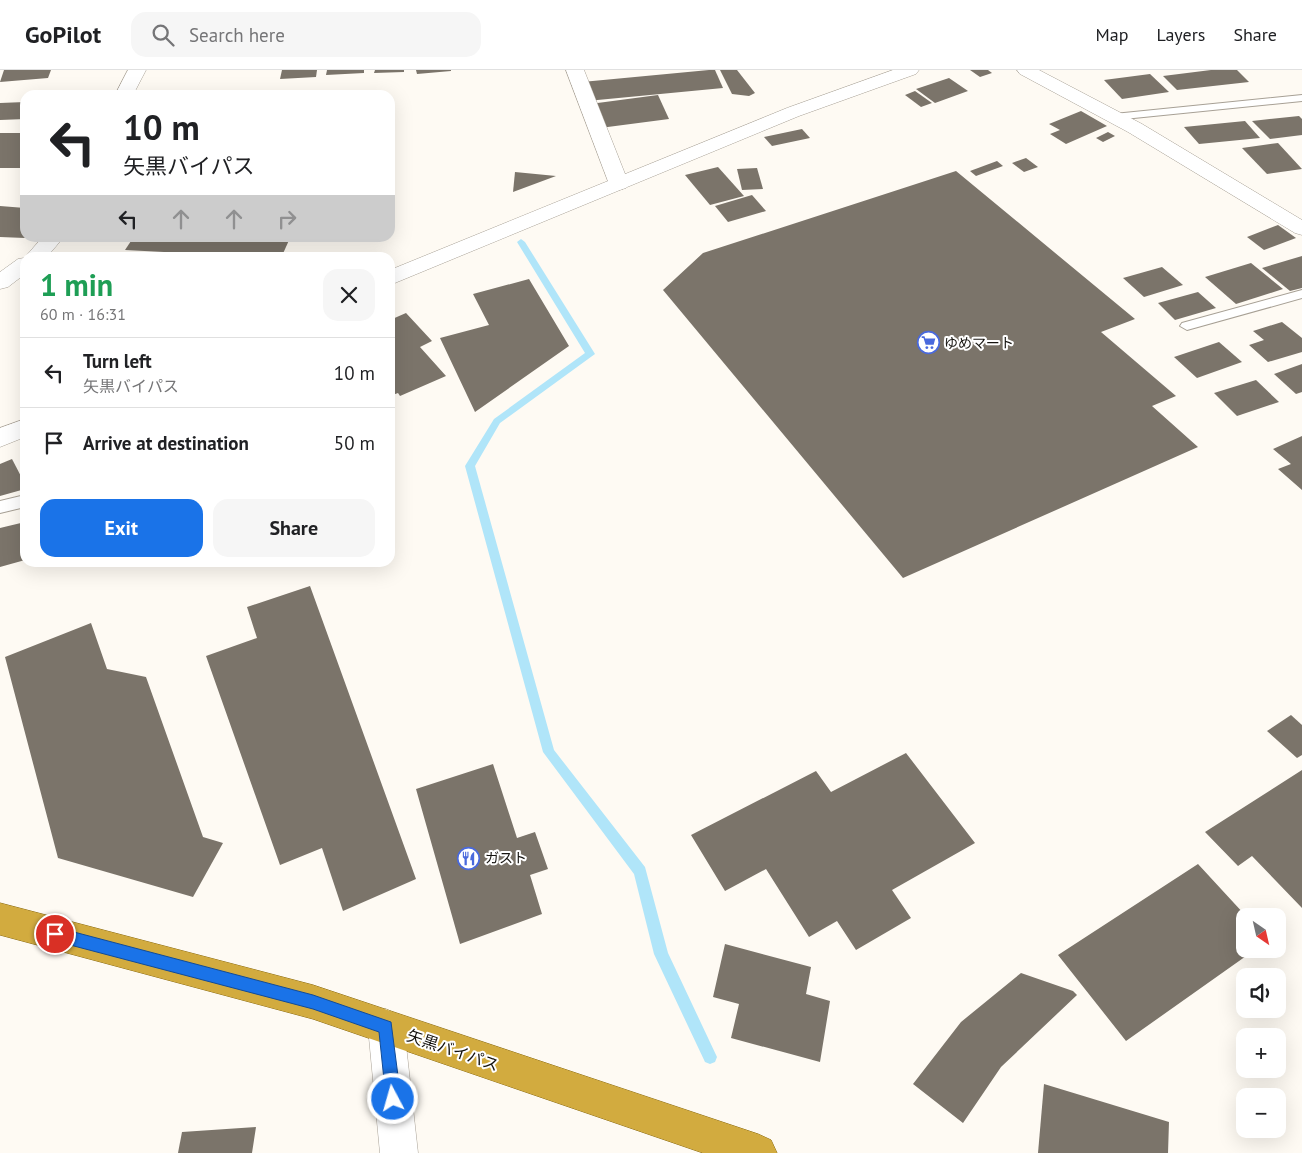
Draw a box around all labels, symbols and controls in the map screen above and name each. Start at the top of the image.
search box [131,12,481,57]
text: GoPilot [25,19,101,50]
icon: search [149,21,177,49]
text: Search here [189,23,285,47]
text: Map [1096,23,1128,46]
text: Layers [1156,23,1205,46]
text: Share [1233,23,1277,46]
text: 10 m [123,104,200,150]
icon: left [40,110,105,175]
text: 矢黒バイパス [123,152,255,180]
icon: left [114,205,142,233]
icon: ahead [167,205,195,233]
icon: ahead [220,205,248,233]
icon: right [273,205,301,233]
text: 1 min [40,265,113,304]
button: close [323,269,375,321]
text: 60 m · 16:31 [40,304,126,324]
supermarket icon: ゆめマート [916,331,940,355]
place label: ゆめマート [944,334,1014,352]
text: Turn left [83,349,152,373]
icon: left [40,359,68,387]
text: 10 m [334,361,375,385]
text: 矢黒バイパス [83,376,179,396]
icon: arrive [40,429,68,457]
text: Arrive at destination [83,431,249,455]
text: 50 m [334,431,375,455]
button: Exit [40,499,203,557]
button: Share [213,499,375,557]
restaurant icon: ガスト [457,846,481,870]
place label: ガスト [485,849,527,867]
north arrow [1236,908,1286,958]
map controls [1236,908,1286,1138]
pin [34,913,76,955]
icon: arrive [41,920,69,948]
button: sound [1236,968,1286,1018]
street label: 矢黒バイパス [405,1025,501,1075]
button: + [1236,1028,1286,1078]
position arrow [366,1072,418,1124]
button: − [1236,1088,1286,1138]

